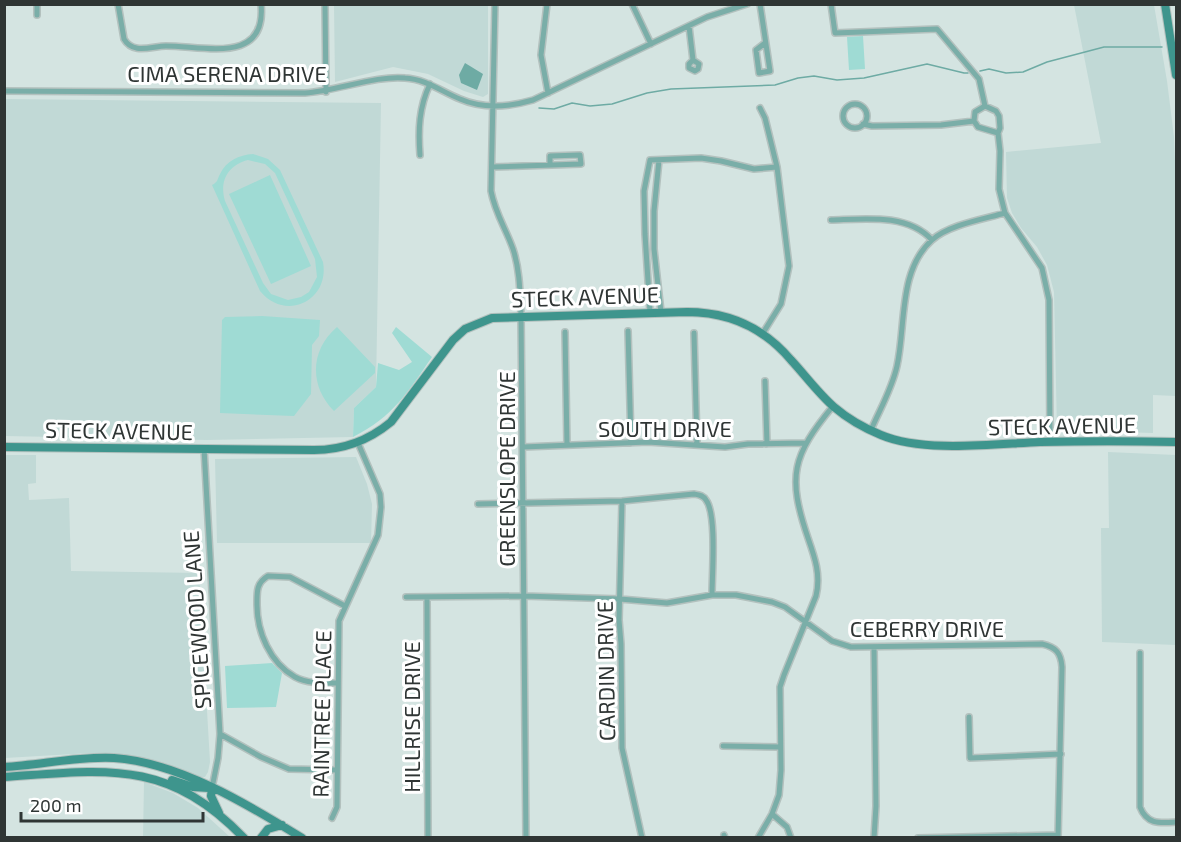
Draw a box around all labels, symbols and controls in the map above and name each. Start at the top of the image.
street label: CIMA SERENA DRIVE [127,60,327,86]
street label: STECK AVENUE [511,280,659,312]
street label: GREENSLOPE DRIVE [493,371,519,567]
street label: STECK AVENUE [988,411,1136,439]
street label: SOUTH DRIVE [598,415,732,441]
street label: STECK AVENUE [45,416,193,444]
street label: SPICEWOOD LANE [177,530,215,710]
street label: CARDIN DRIVE [591,601,619,741]
street label: CEBERRY DRIVE [850,615,1004,641]
street label: RAINTREE PLACE [307,630,335,798]
street label: HILLRISE DRIVE [398,641,424,793]
scale bar [21,785,202,823]
text: 200 m [30,794,82,816]

